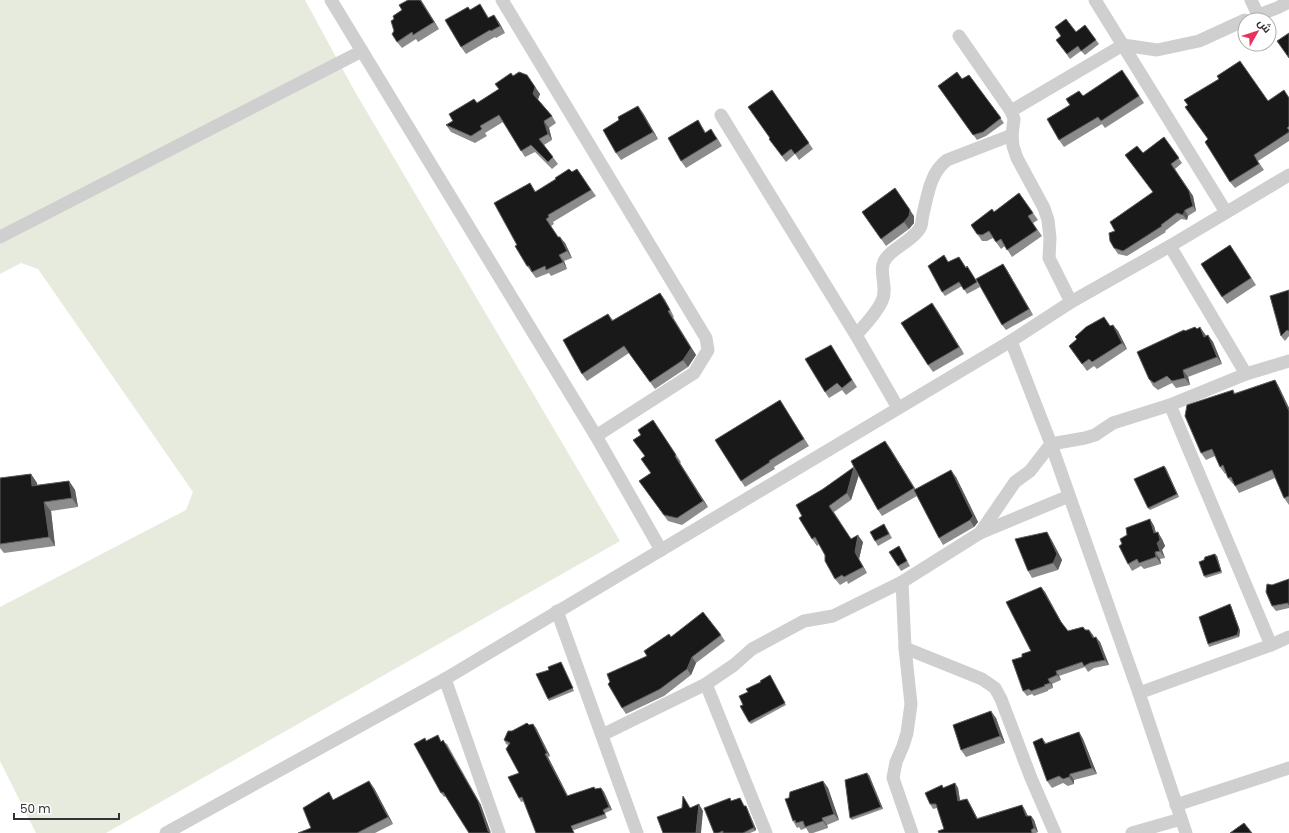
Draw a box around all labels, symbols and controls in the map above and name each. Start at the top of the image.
north arrow [1237,12,1277,52]
text: ش [1254,15,1275,36]
scale bar [14,795,119,821]
text: 50 m [20,800,51,817]

